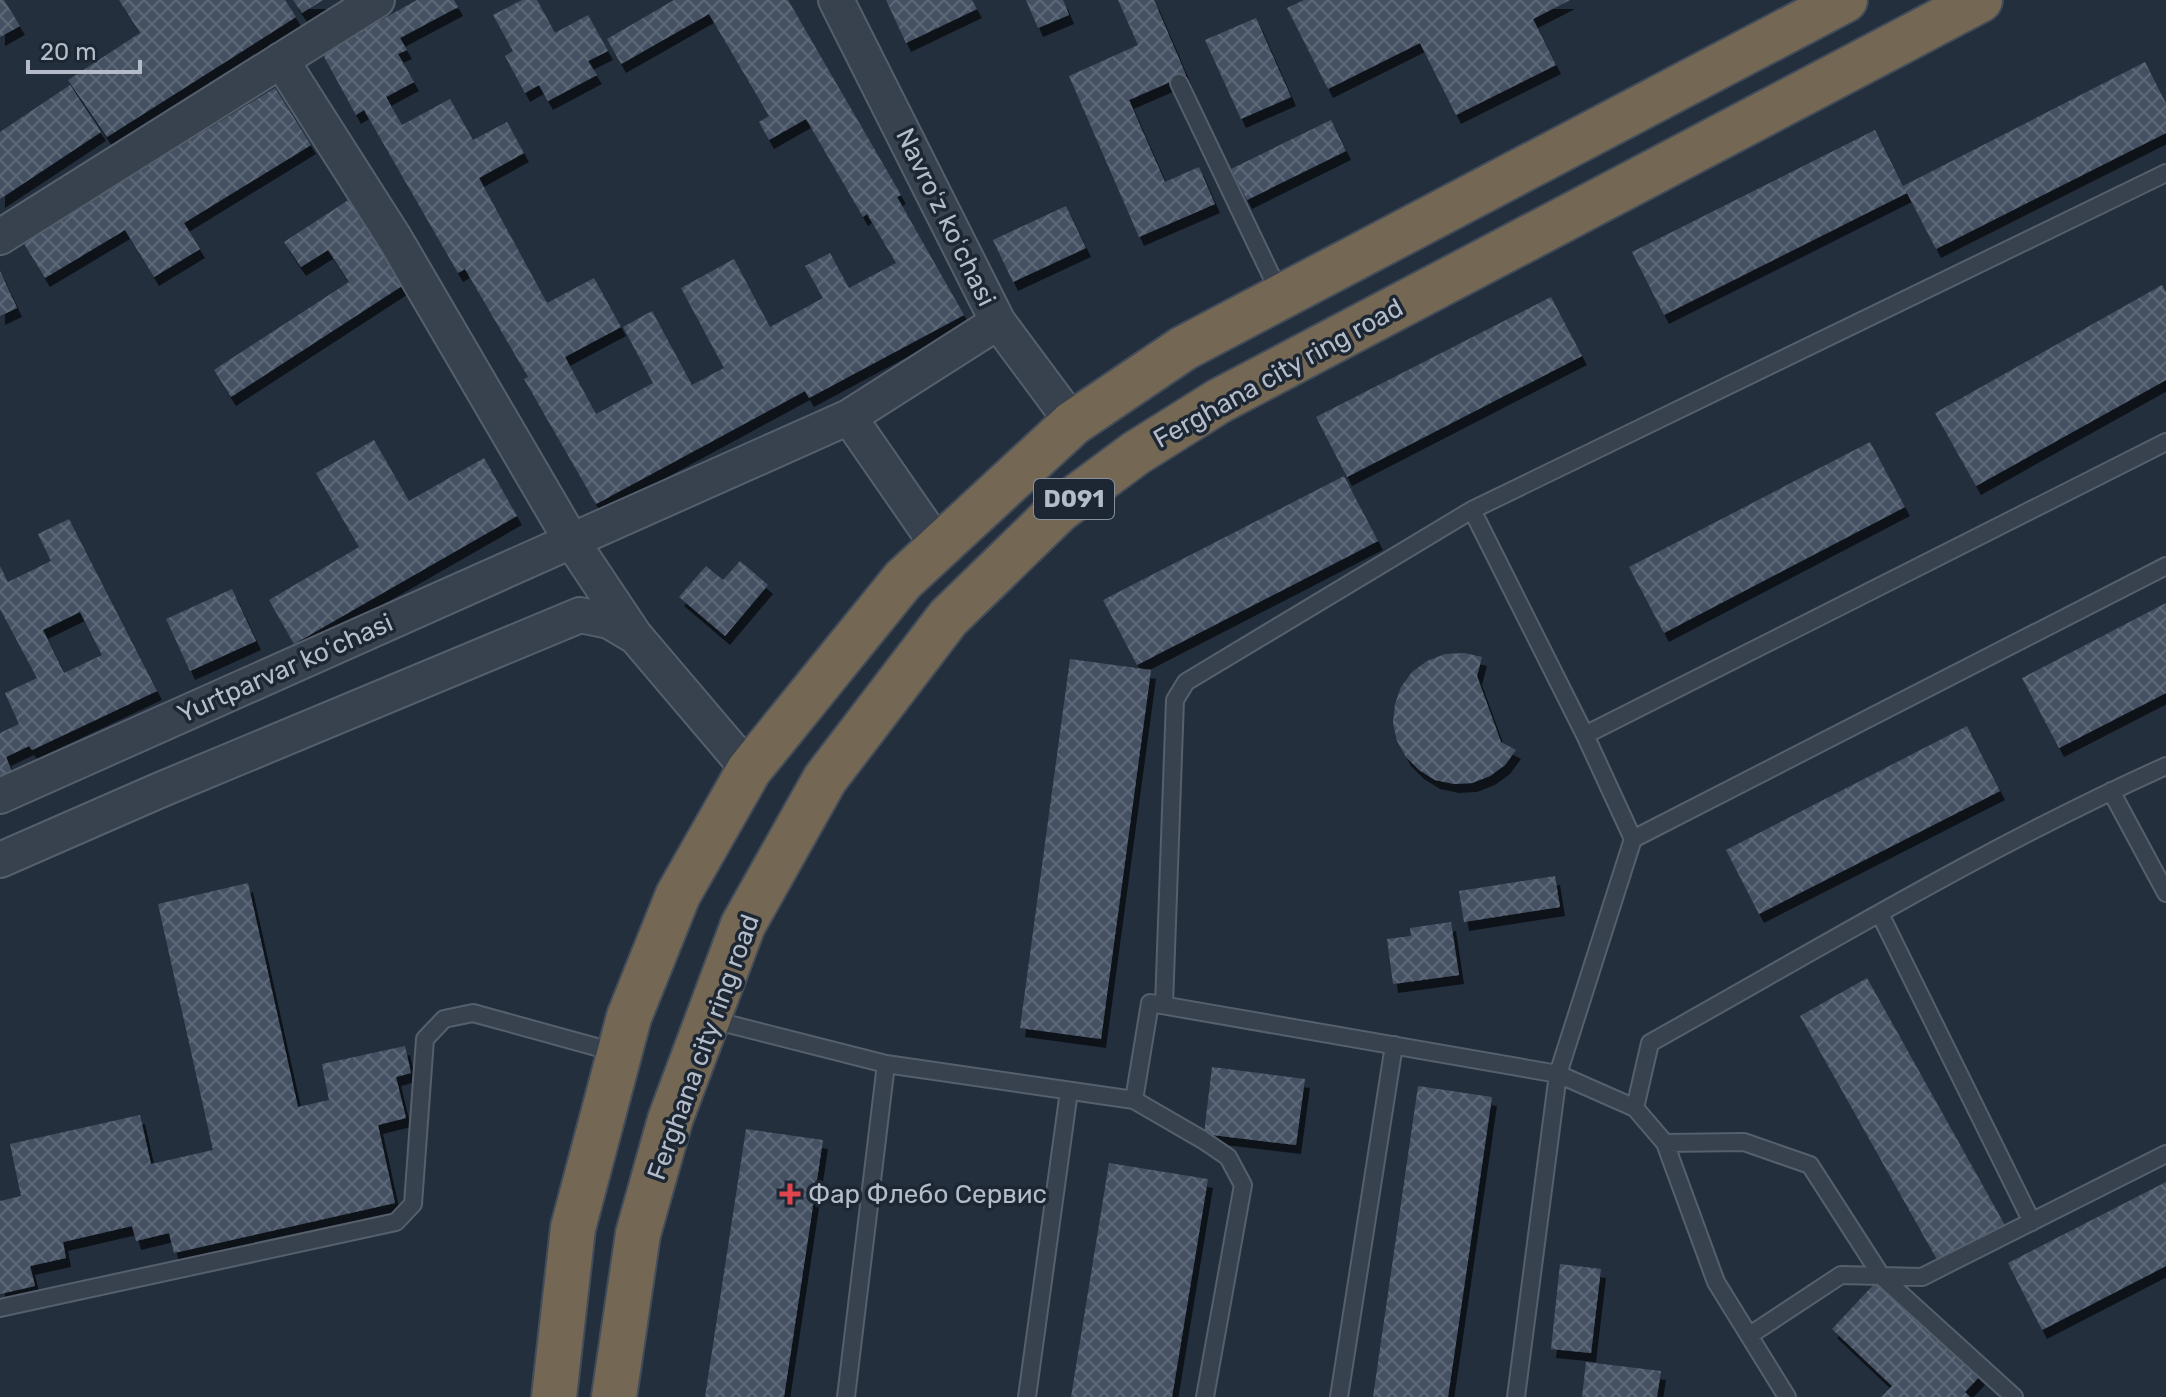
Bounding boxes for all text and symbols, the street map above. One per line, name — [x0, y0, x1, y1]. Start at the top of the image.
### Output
scale bar — [28, 24, 140, 74]
text: 20 m — [40, 38, 97, 66]
street label: Navroʻz koʻchasi — [889, 123, 1002, 311]
street label: Ferghana city ring road — [1148, 292, 1408, 455]
road number: D091 — [1034, 479, 1114, 519]
street label: Yurtparvar koʻchasi — [173, 607, 397, 730]
street label: Ferghana city ring road — [641, 910, 766, 1184]
place label: Фар Флебо Сервис — [808, 1179, 1047, 1210]
marker: Фар Флебо Сервис — [779, 1183, 801, 1205]

